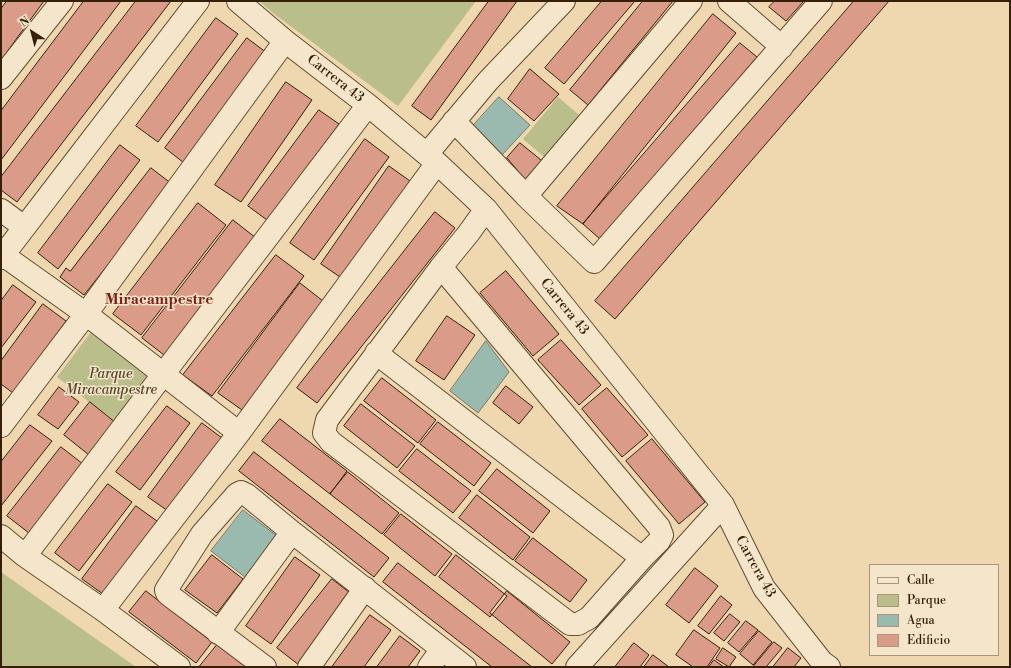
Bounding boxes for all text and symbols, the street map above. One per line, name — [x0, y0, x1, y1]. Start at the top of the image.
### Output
north arrow — [12, 12, 52, 52]
text: N — [17, 14, 33, 31]
street label: Carrera 43 — [303, 51, 367, 107]
street label: Carrera 43 — [536, 275, 592, 339]
district label: Miracampestre — [105, 291, 213, 309]
park label: Parque Miracampestre — [65, 367, 157, 400]
street label: Carrera 43 — [731, 533, 779, 601]
legend — [869, 564, 999, 656]
text: Calle — [907, 573, 934, 588]
text: Parque — [907, 593, 946, 608]
text: Agua — [907, 613, 935, 628]
text: Edificio — [907, 633, 950, 648]

